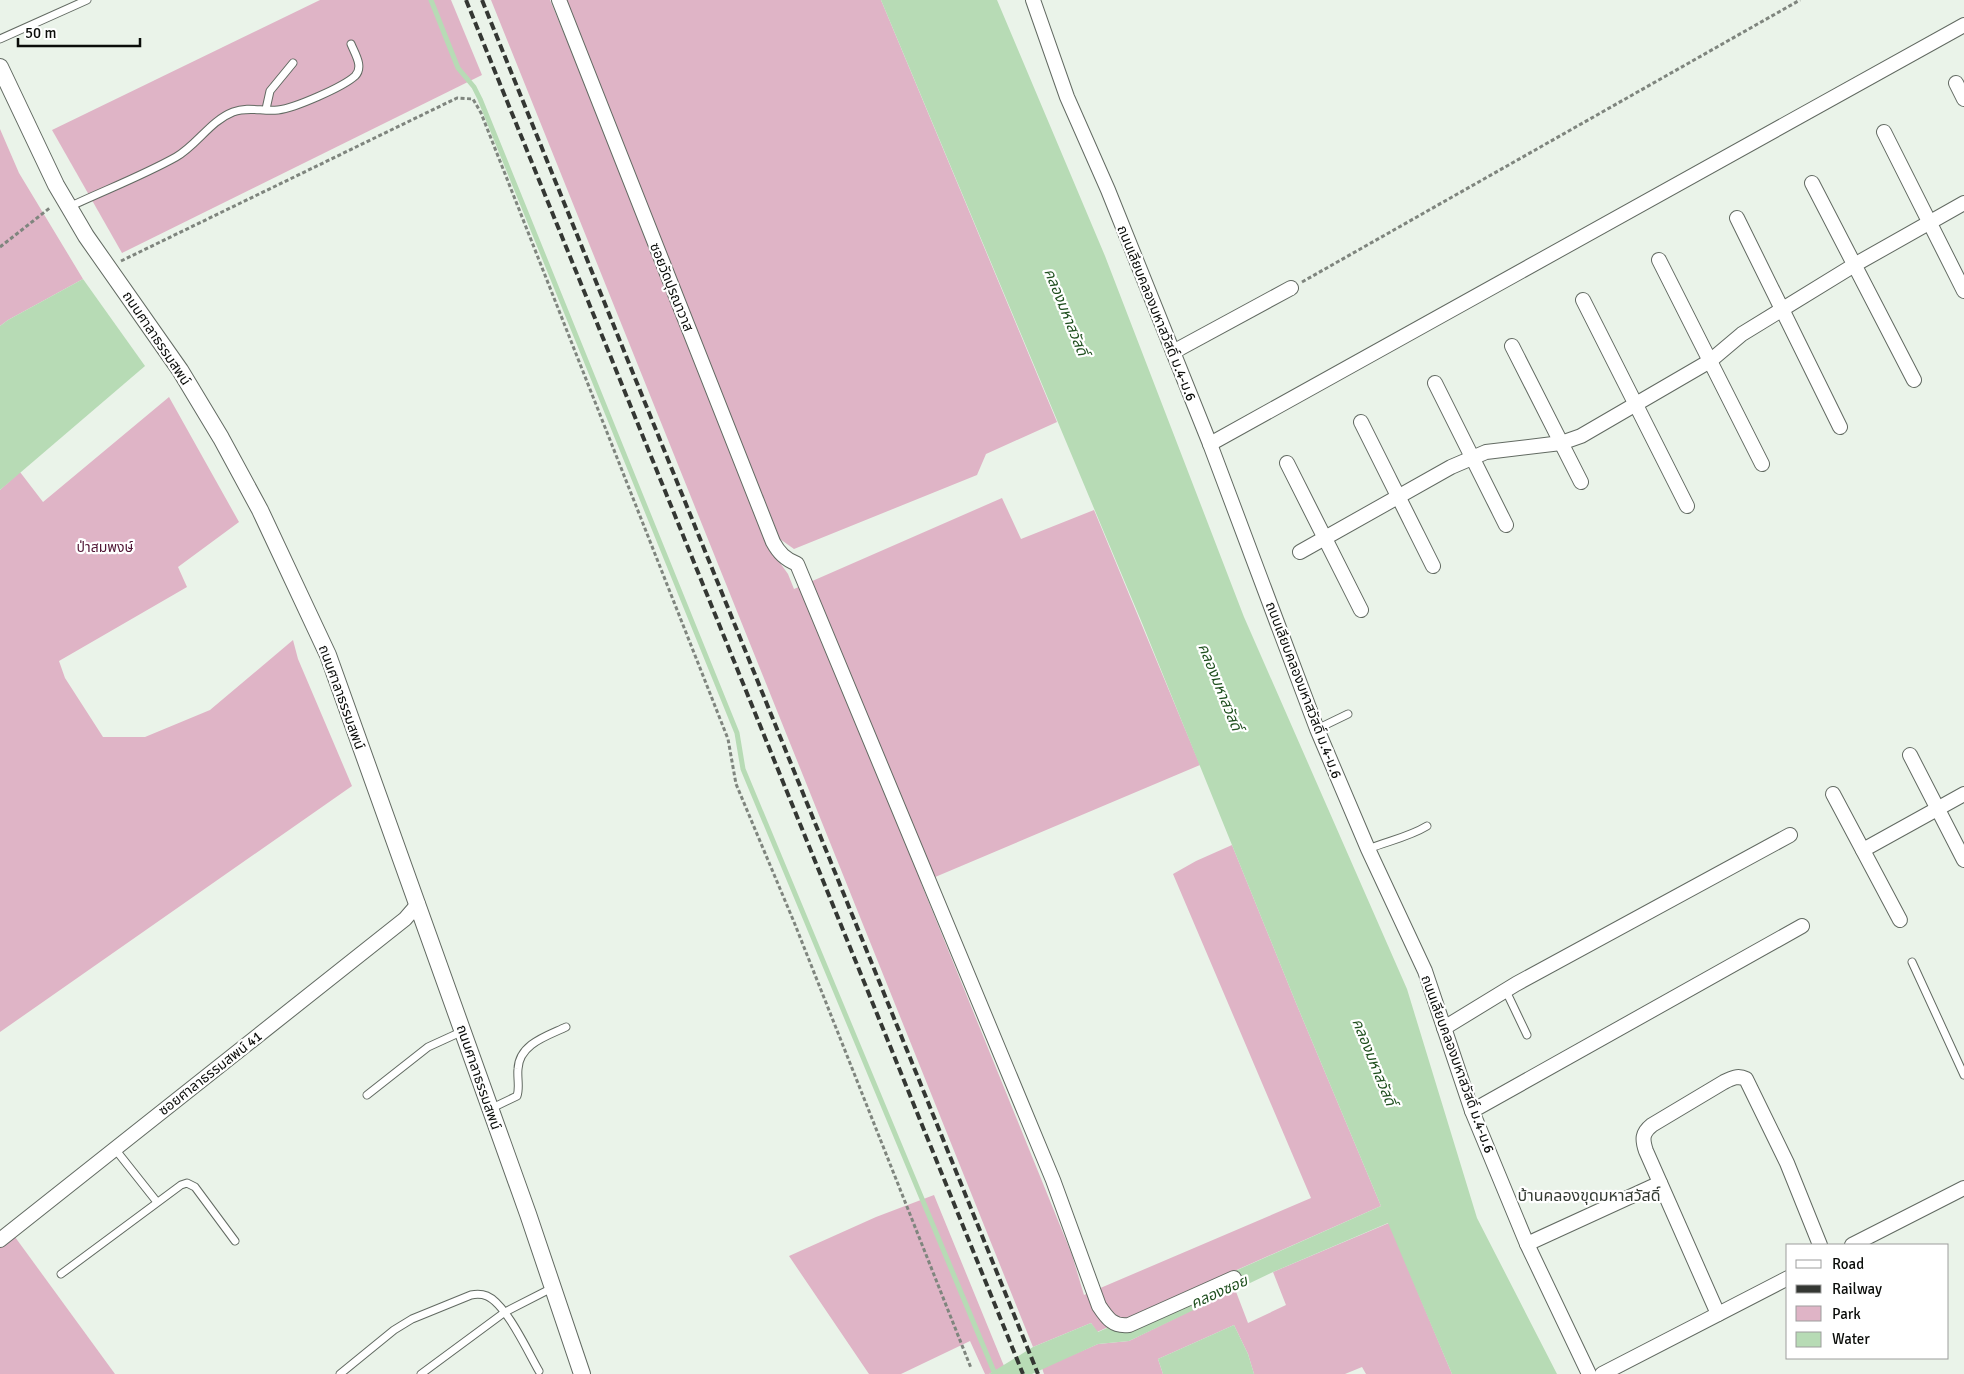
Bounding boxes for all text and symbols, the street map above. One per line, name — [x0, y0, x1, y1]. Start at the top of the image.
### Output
scale bar — [18, 15, 140, 47]
text: 50 m — [25, 24, 56, 42]
street label: ถนนเลียบคลองมหาสวัสดิ์ ม.4-ม.6 — [1113, 223, 1200, 404]
street label: ซอยวัดปุรณาวาส — [646, 240, 697, 334]
water label: คลองมหาสวัสดิ์ — [1040, 266, 1093, 362]
street label: ถนนศาลาธรรมสพน์ — [119, 288, 194, 389]
park label: ป่าสมพงษ์ — [77, 539, 134, 556]
street label: ถนนเลียบคลองมหาสวัสดิ์ ม.4-ม.6 — [1262, 599, 1345, 781]
water label: คลองมหาสวัสดิ์ — [1194, 641, 1247, 737]
street label: ถนนศาลาธรรมสพน์ — [315, 643, 368, 752]
street label: ถนนเลียบคลองมหาสวัสดิ์ ม.4-ม.6 — [1417, 973, 1498, 1155]
water label: คลองมหาสวัสดิ์ — [1348, 1016, 1401, 1112]
street label: ถนนศาลาธรรมสพน์ — [453, 1022, 504, 1132]
street label: ซอยศาลาธรรมสพน์ 41 — [155, 1028, 265, 1119]
district label: บ้านคลองขุดมหาสวัสดิ์ — [1517, 1186, 1661, 1206]
legend — [1786, 1244, 1949, 1359]
text: Road — [1832, 1255, 1864, 1273]
water label: คลองซอย — [1188, 1271, 1251, 1312]
text: Railway — [1832, 1280, 1882, 1298]
text: Park — [1832, 1305, 1861, 1323]
text: Water — [1832, 1330, 1870, 1348]

